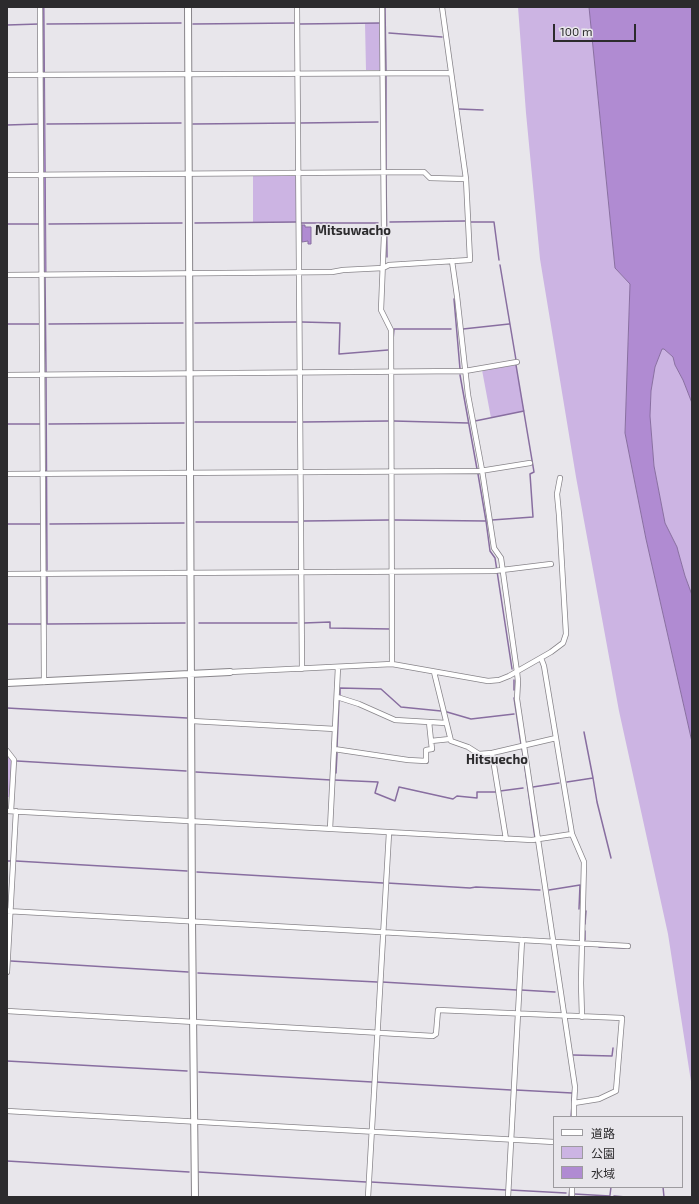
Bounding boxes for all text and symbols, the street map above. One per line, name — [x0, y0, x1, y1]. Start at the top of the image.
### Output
scale bar — [555, 16, 638, 42]
text: 100 m — [560, 24, 592, 38]
district label: Mitsuwacho — [315, 223, 391, 239]
district label: Hitsuecho — [466, 752, 528, 768]
legend — [553, 1116, 683, 1188]
text: 道路 — [591, 1126, 615, 1140]
text: 公園 — [591, 1146, 615, 1160]
text: 水域 — [591, 1166, 615, 1180]

